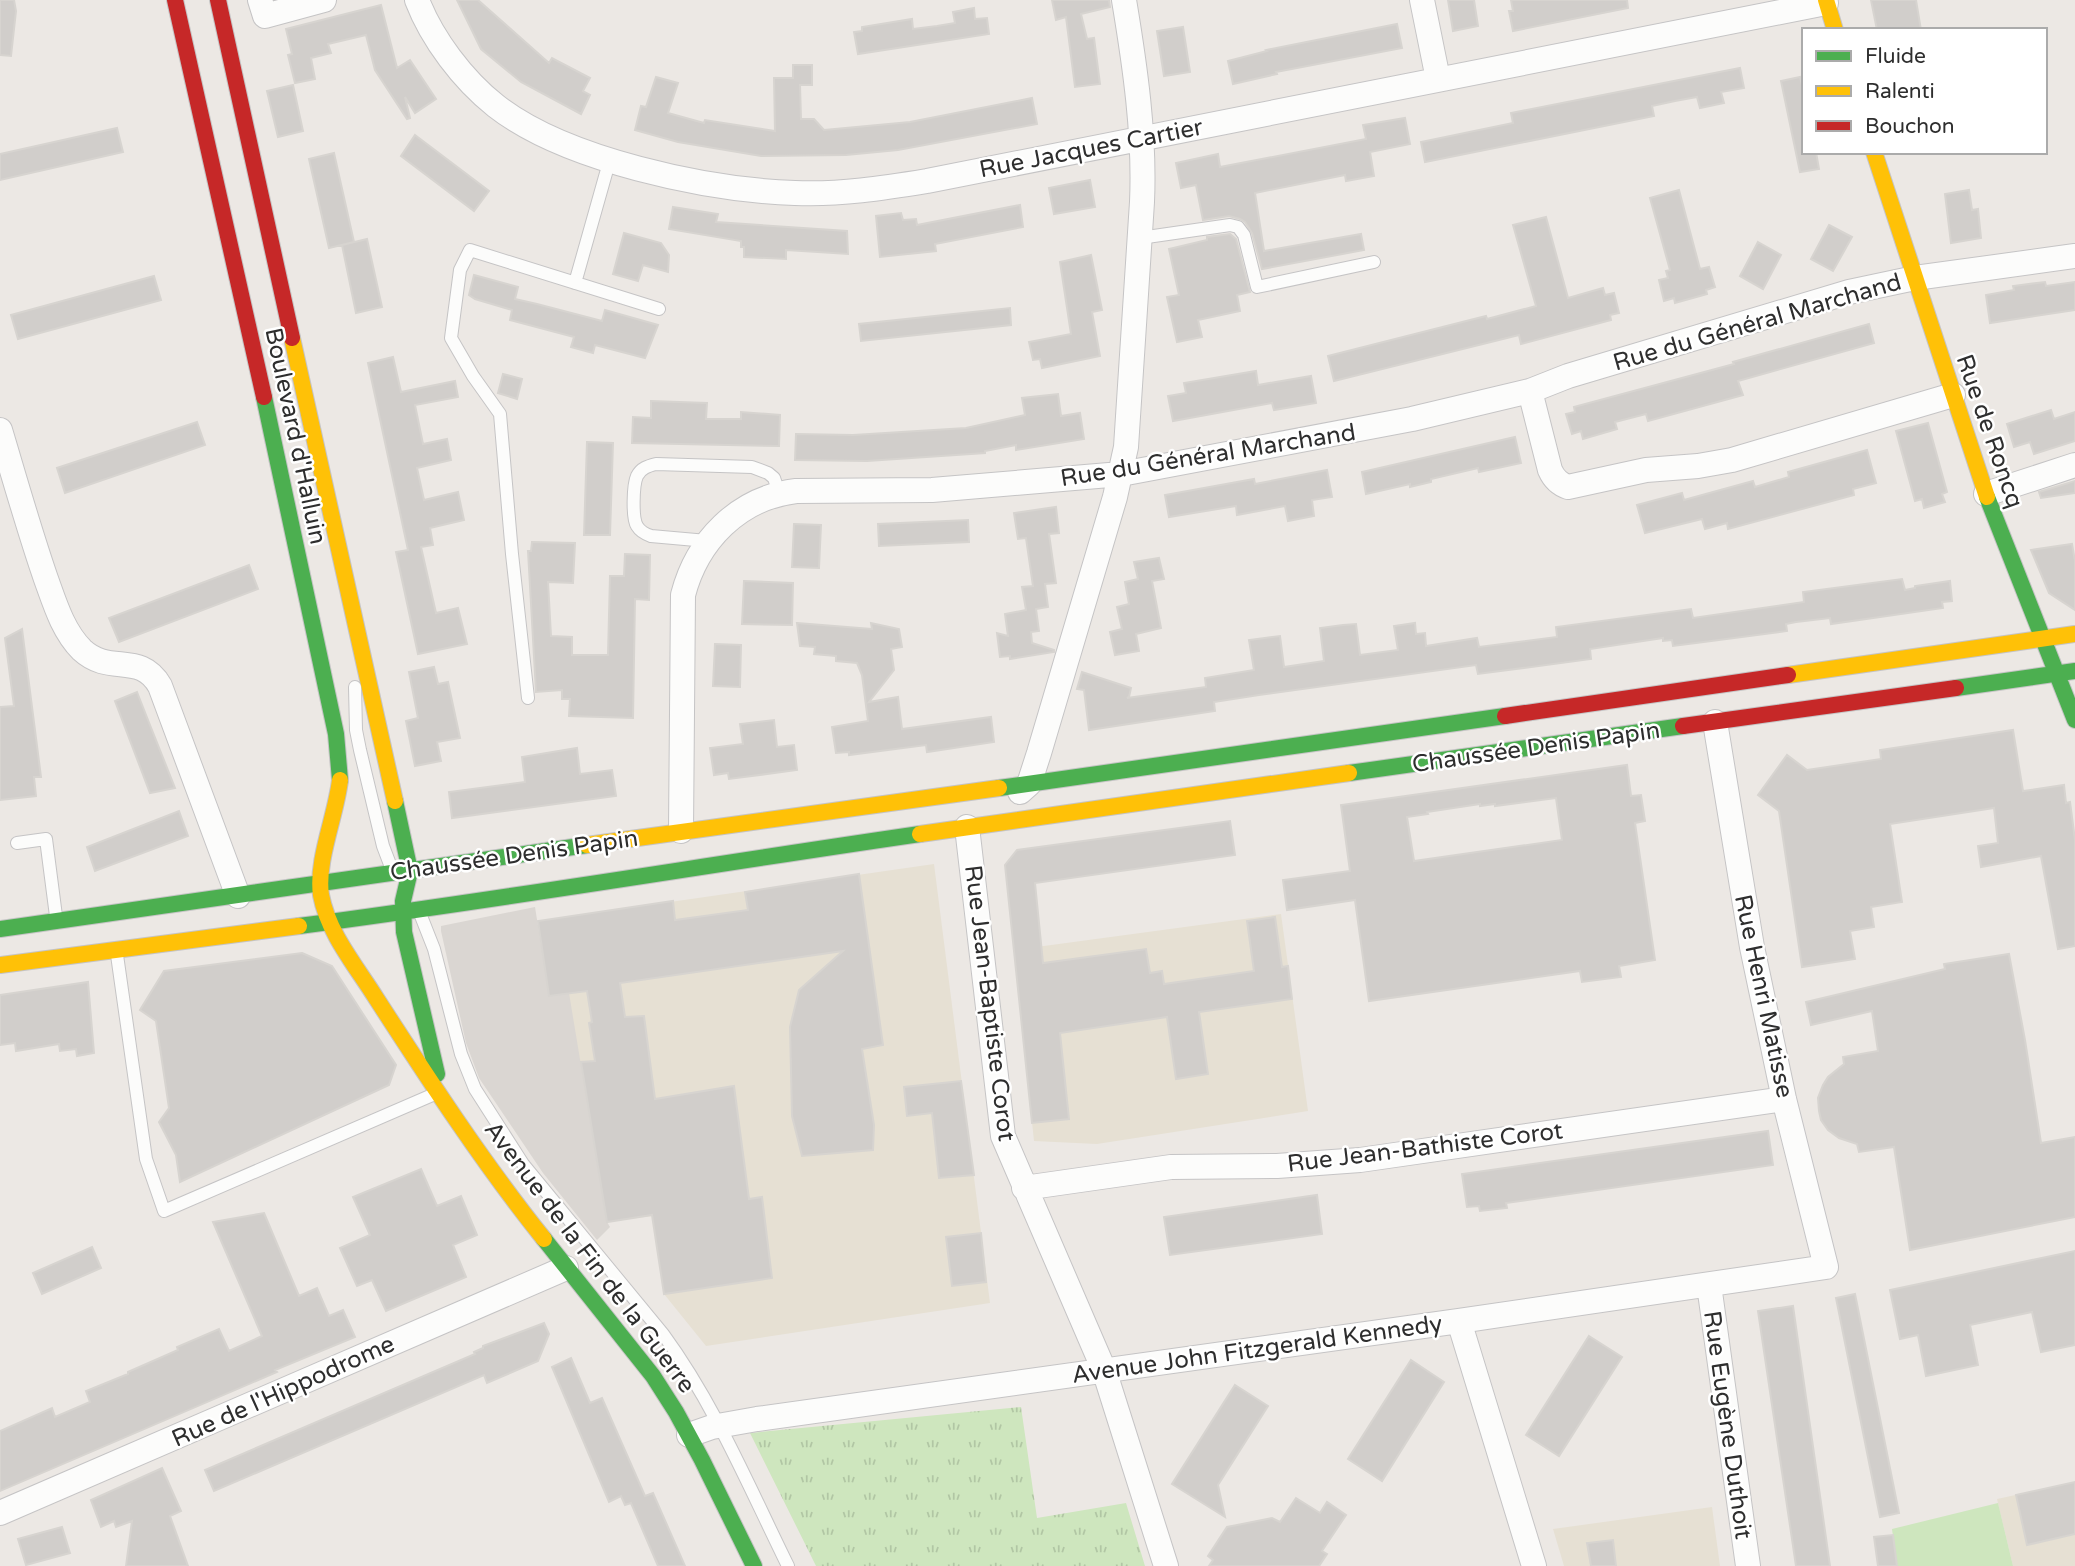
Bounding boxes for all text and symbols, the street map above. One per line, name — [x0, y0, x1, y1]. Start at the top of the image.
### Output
legend — [1802, 28, 2047, 154]
text: Fluide — [1865, 44, 1926, 69]
text: Ralenti — [1865, 79, 1935, 104]
street label: Rue Jacques Cartier — [977, 112, 1206, 184]
text: Bouchon — [1865, 114, 1955, 139]
street label: Rue du Général Marchand — [1610, 267, 1905, 378]
street label: Boulevard d'Halluin — [258, 325, 333, 547]
street label: Rue de Roncq — [1950, 350, 2029, 512]
street label: Rue du Général Marchand — [1058, 418, 1358, 493]
street label: Chaussée Denis Papin — [1410, 716, 1662, 779]
street label: Chaussée Denis Papin — [388, 824, 640, 887]
street label: Rue Jean-Baptiste Corot — [958, 863, 1021, 1143]
street label: Rue Henri Matisse — [1728, 892, 1799, 1100]
street label: Avenue de la Fin de la Guerre — [478, 1116, 701, 1399]
street label: Rue Jean-Bathiste Corot — [1286, 1116, 1565, 1179]
street label: Avenue John Fitzgerald Kennedy — [1070, 1309, 1444, 1390]
street label: Rue Eugène Duthoit — [1697, 1309, 1758, 1541]
street label: Rue de l'Hippodrome — [167, 1329, 399, 1454]

